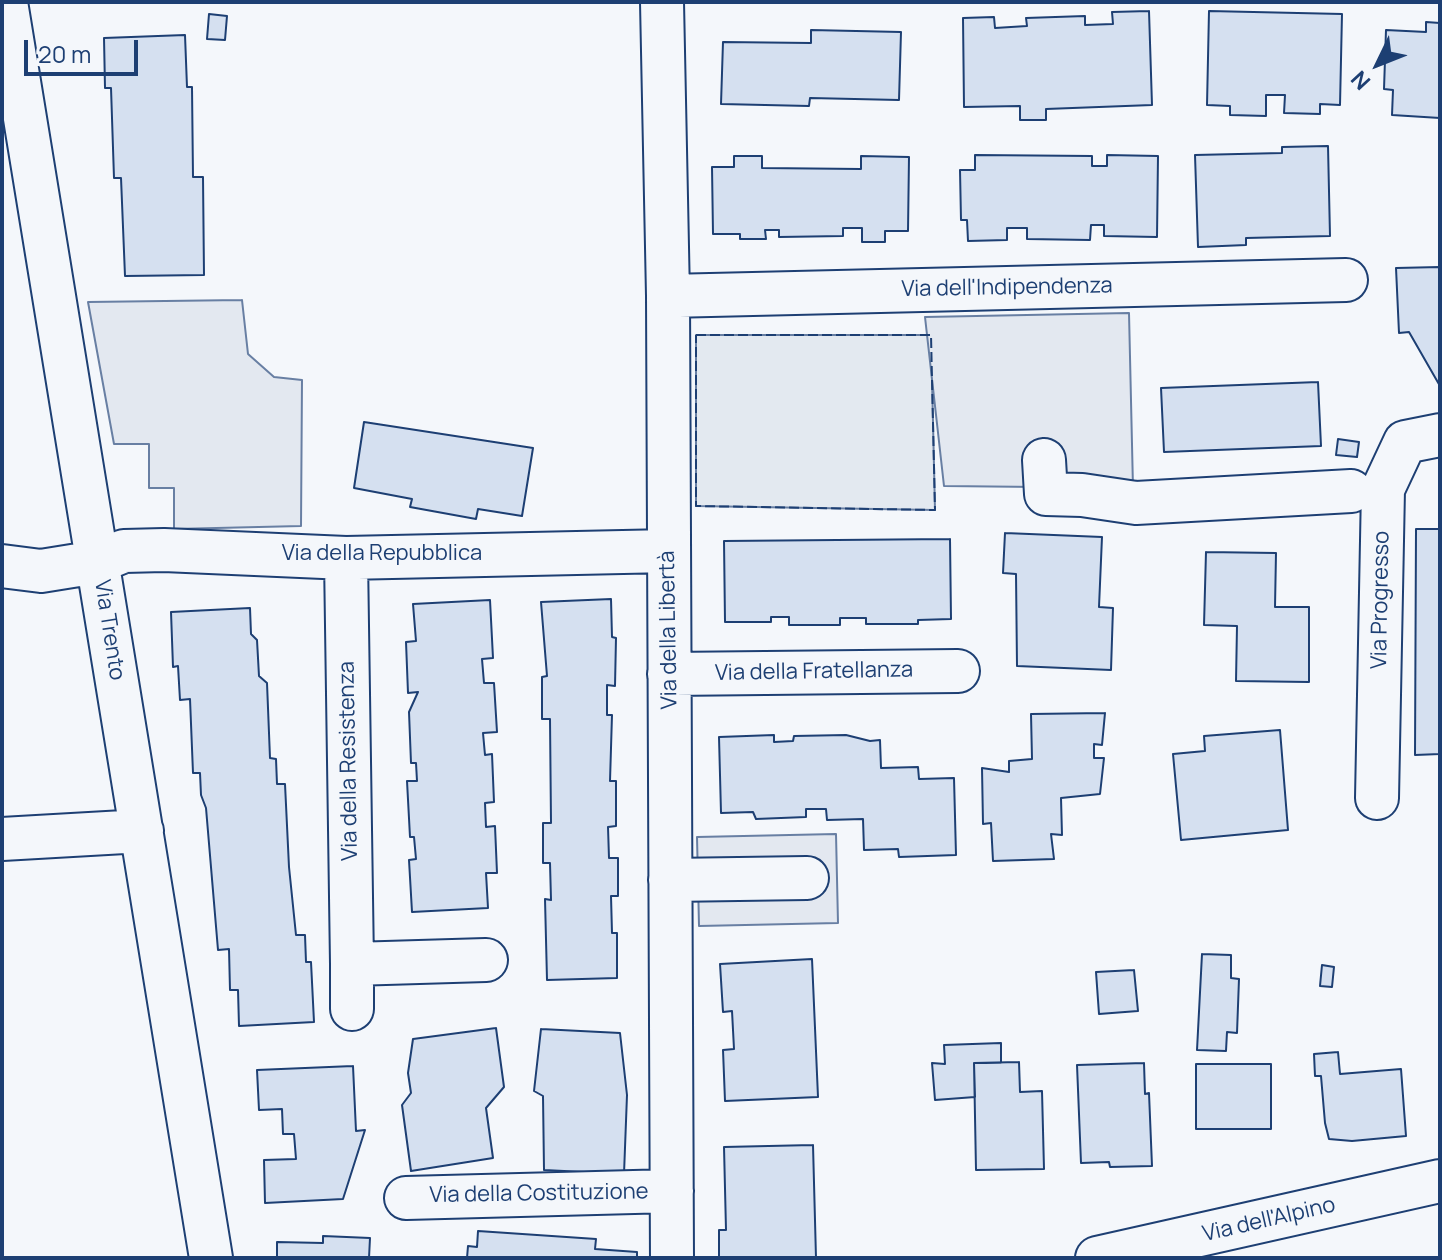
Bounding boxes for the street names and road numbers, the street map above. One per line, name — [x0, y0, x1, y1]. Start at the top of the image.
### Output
street label: Via dell'Indipendenza — [901, 273, 1113, 303]
street label: Via Progresso — [1367, 531, 1395, 669]
street label: Via della Repubblica — [282, 541, 482, 567]
street label: Via della Libertà — [654, 550, 684, 710]
street label: Via Trento — [88, 578, 130, 682]
street label: Via della Fratellanza — [715, 657, 913, 687]
street label: Via della Resistenza — [334, 661, 364, 861]
street label: Via della Costituzione — [429, 1179, 649, 1209]
street label: Via dell'Alpino — [1200, 1192, 1338, 1248]

